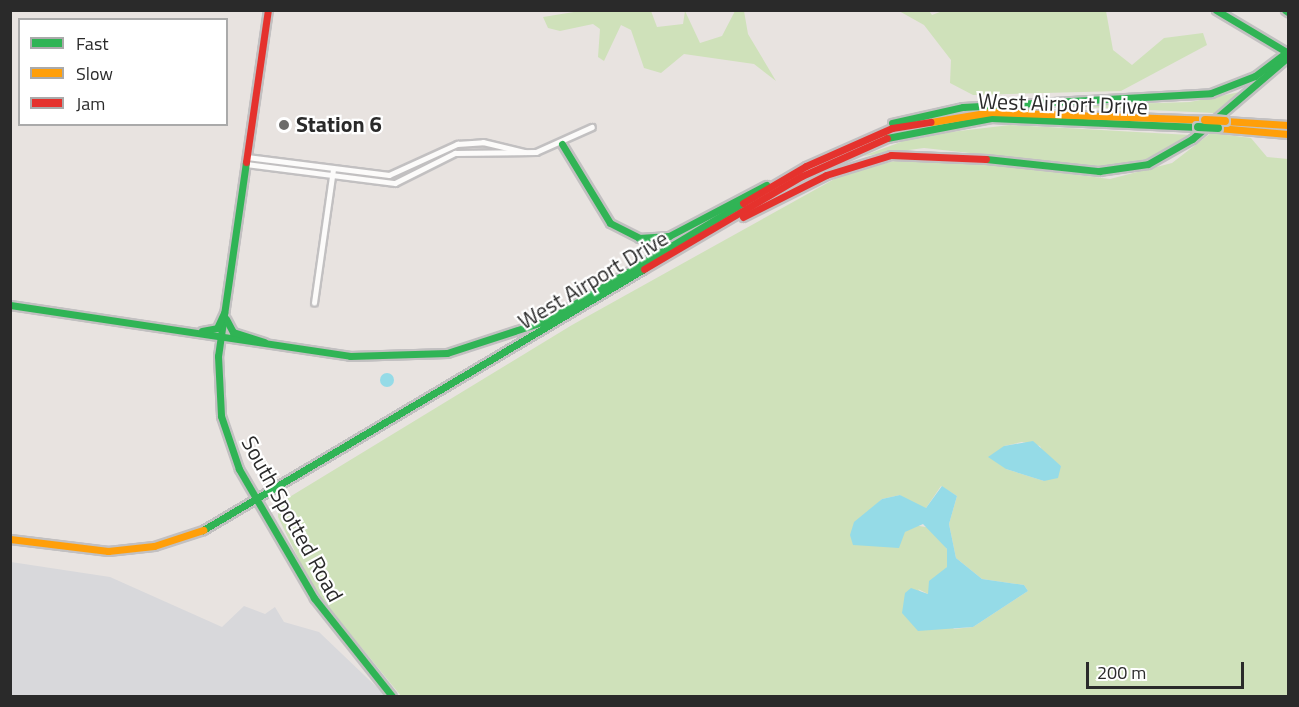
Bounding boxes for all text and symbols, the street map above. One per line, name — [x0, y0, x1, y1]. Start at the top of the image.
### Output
legend — [18, 18, 228, 126]
text: Fast — [76, 30, 109, 57]
text: Slow — [76, 60, 113, 87]
street label: West Airport Drive — [978, 88, 1148, 120]
text: Jam — [76, 90, 105, 117]
place label: Station 6 — [296, 112, 382, 138]
marker: Station 6 — [277, 118, 291, 132]
street label: West Airport Drive — [513, 225, 673, 335]
street label: South Spotted Road — [236, 432, 348, 606]
scale bar — [1089, 650, 1246, 688]
text: 200 m — [1097, 659, 1146, 686]

